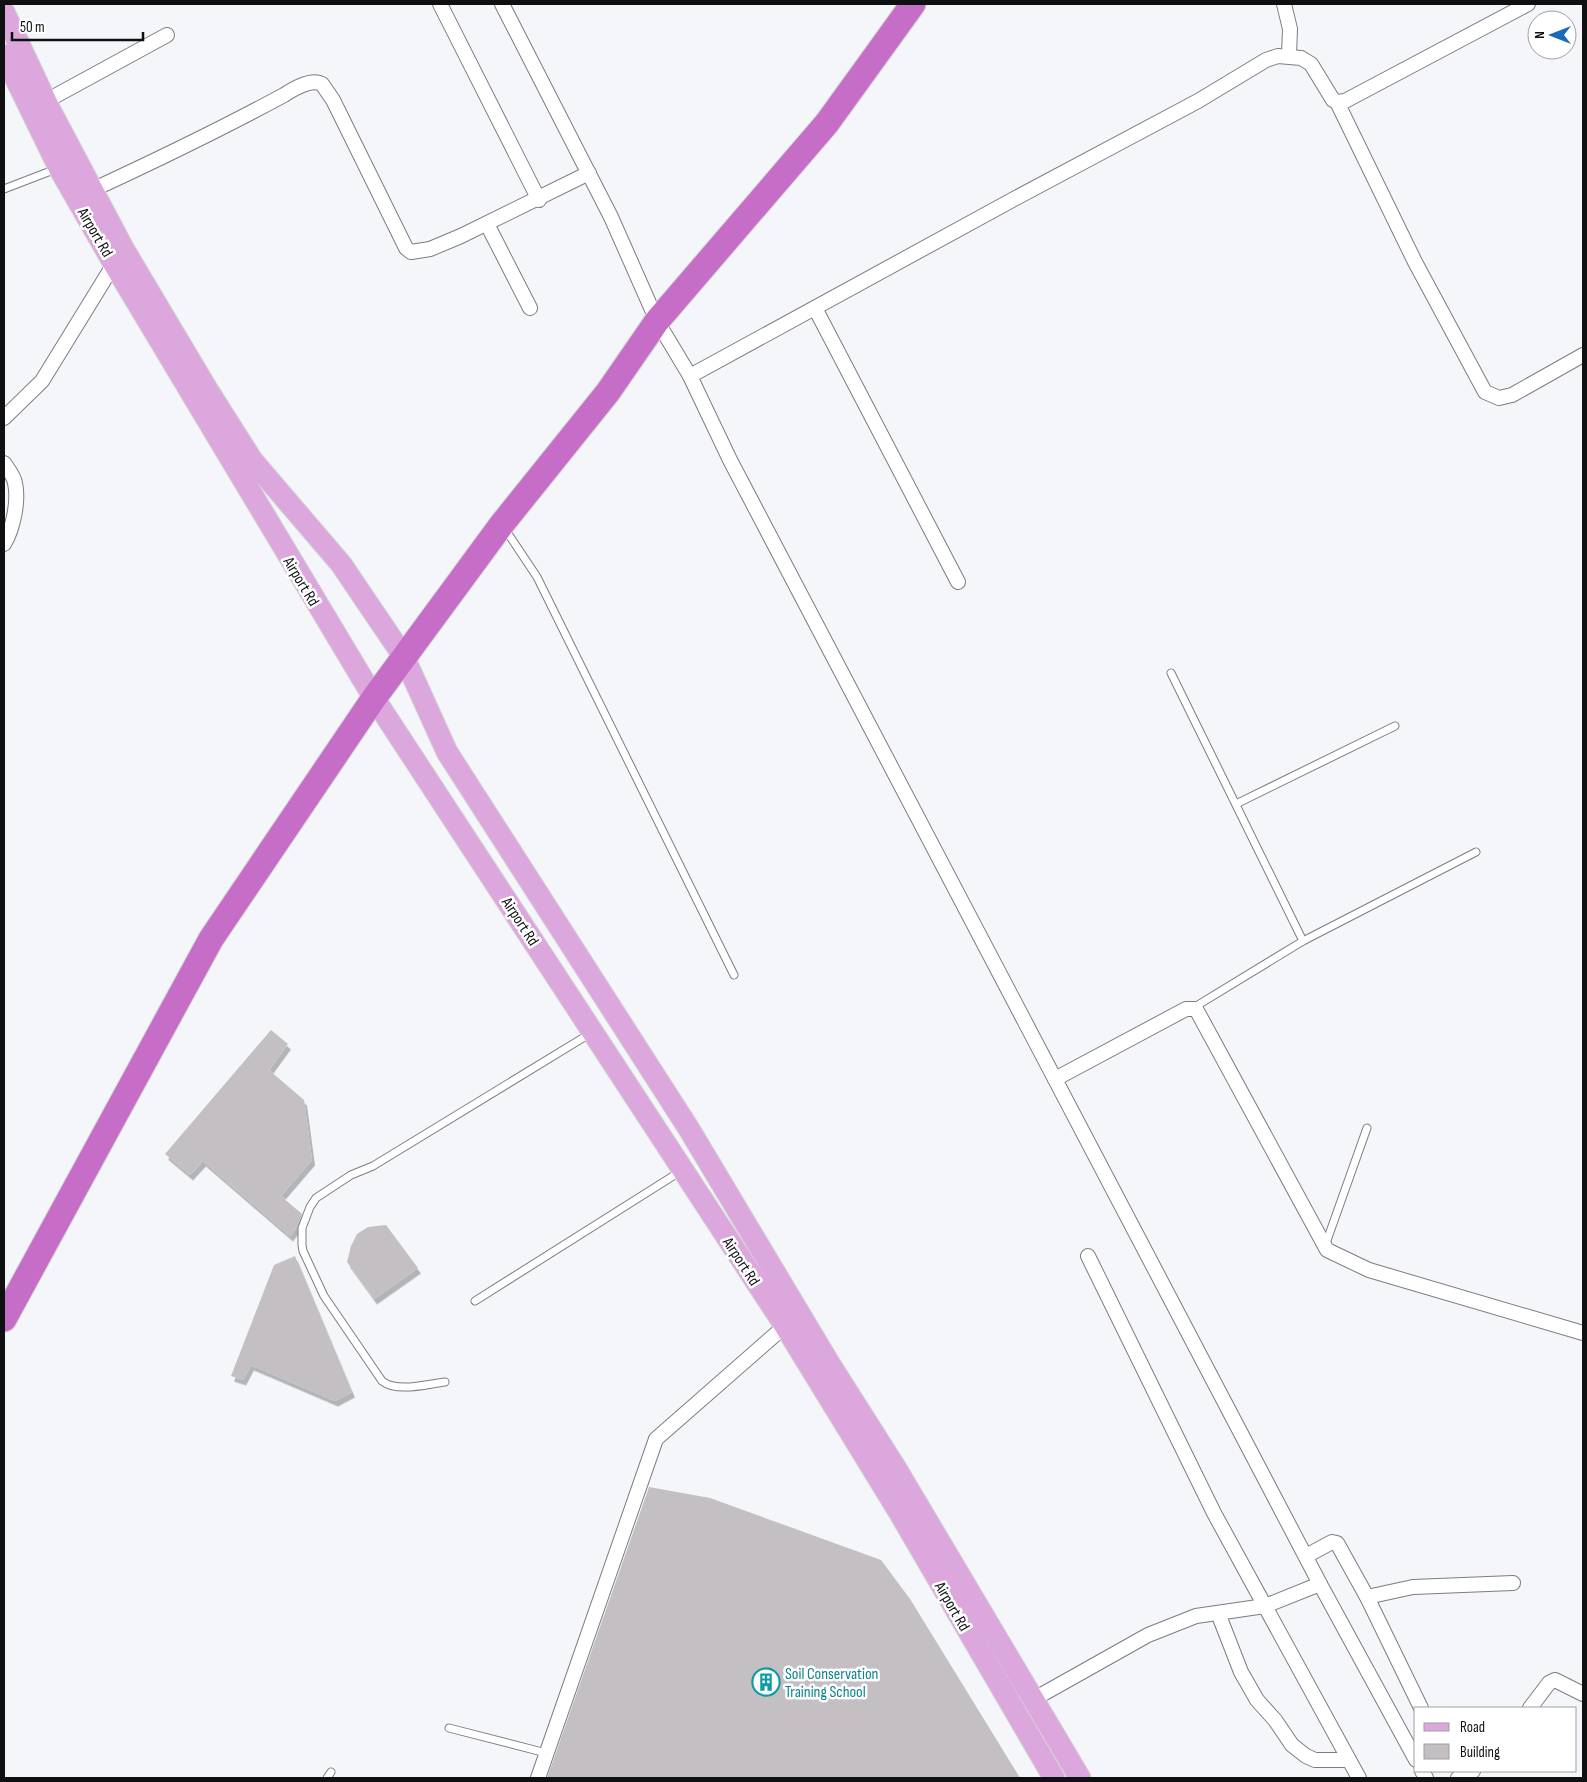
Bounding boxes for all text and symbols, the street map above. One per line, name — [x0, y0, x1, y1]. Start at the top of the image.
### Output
scale bar — [12, 10, 144, 42]
north arrow — [1527, 10, 1577, 60]
text: 50 m — [20, 18, 45, 37]
text: N — [1531, 31, 1548, 39]
street label: Airport Rd — [73, 204, 116, 261]
street label: Airport Rd — [278, 553, 323, 610]
street label: Airport Rd — [497, 893, 542, 950]
street label: Airport Rd — [718, 1233, 763, 1290]
street label: Airport Rd — [930, 1578, 973, 1635]
place label: Soil Conservation Training School — [785, 1665, 878, 1702]
building icon: Soil Conservation Training School — [751, 1667, 781, 1697]
legend — [1414, 1707, 1577, 1772]
text: Road — [1460, 1718, 1485, 1737]
text: Building — [1460, 1743, 1500, 1762]

